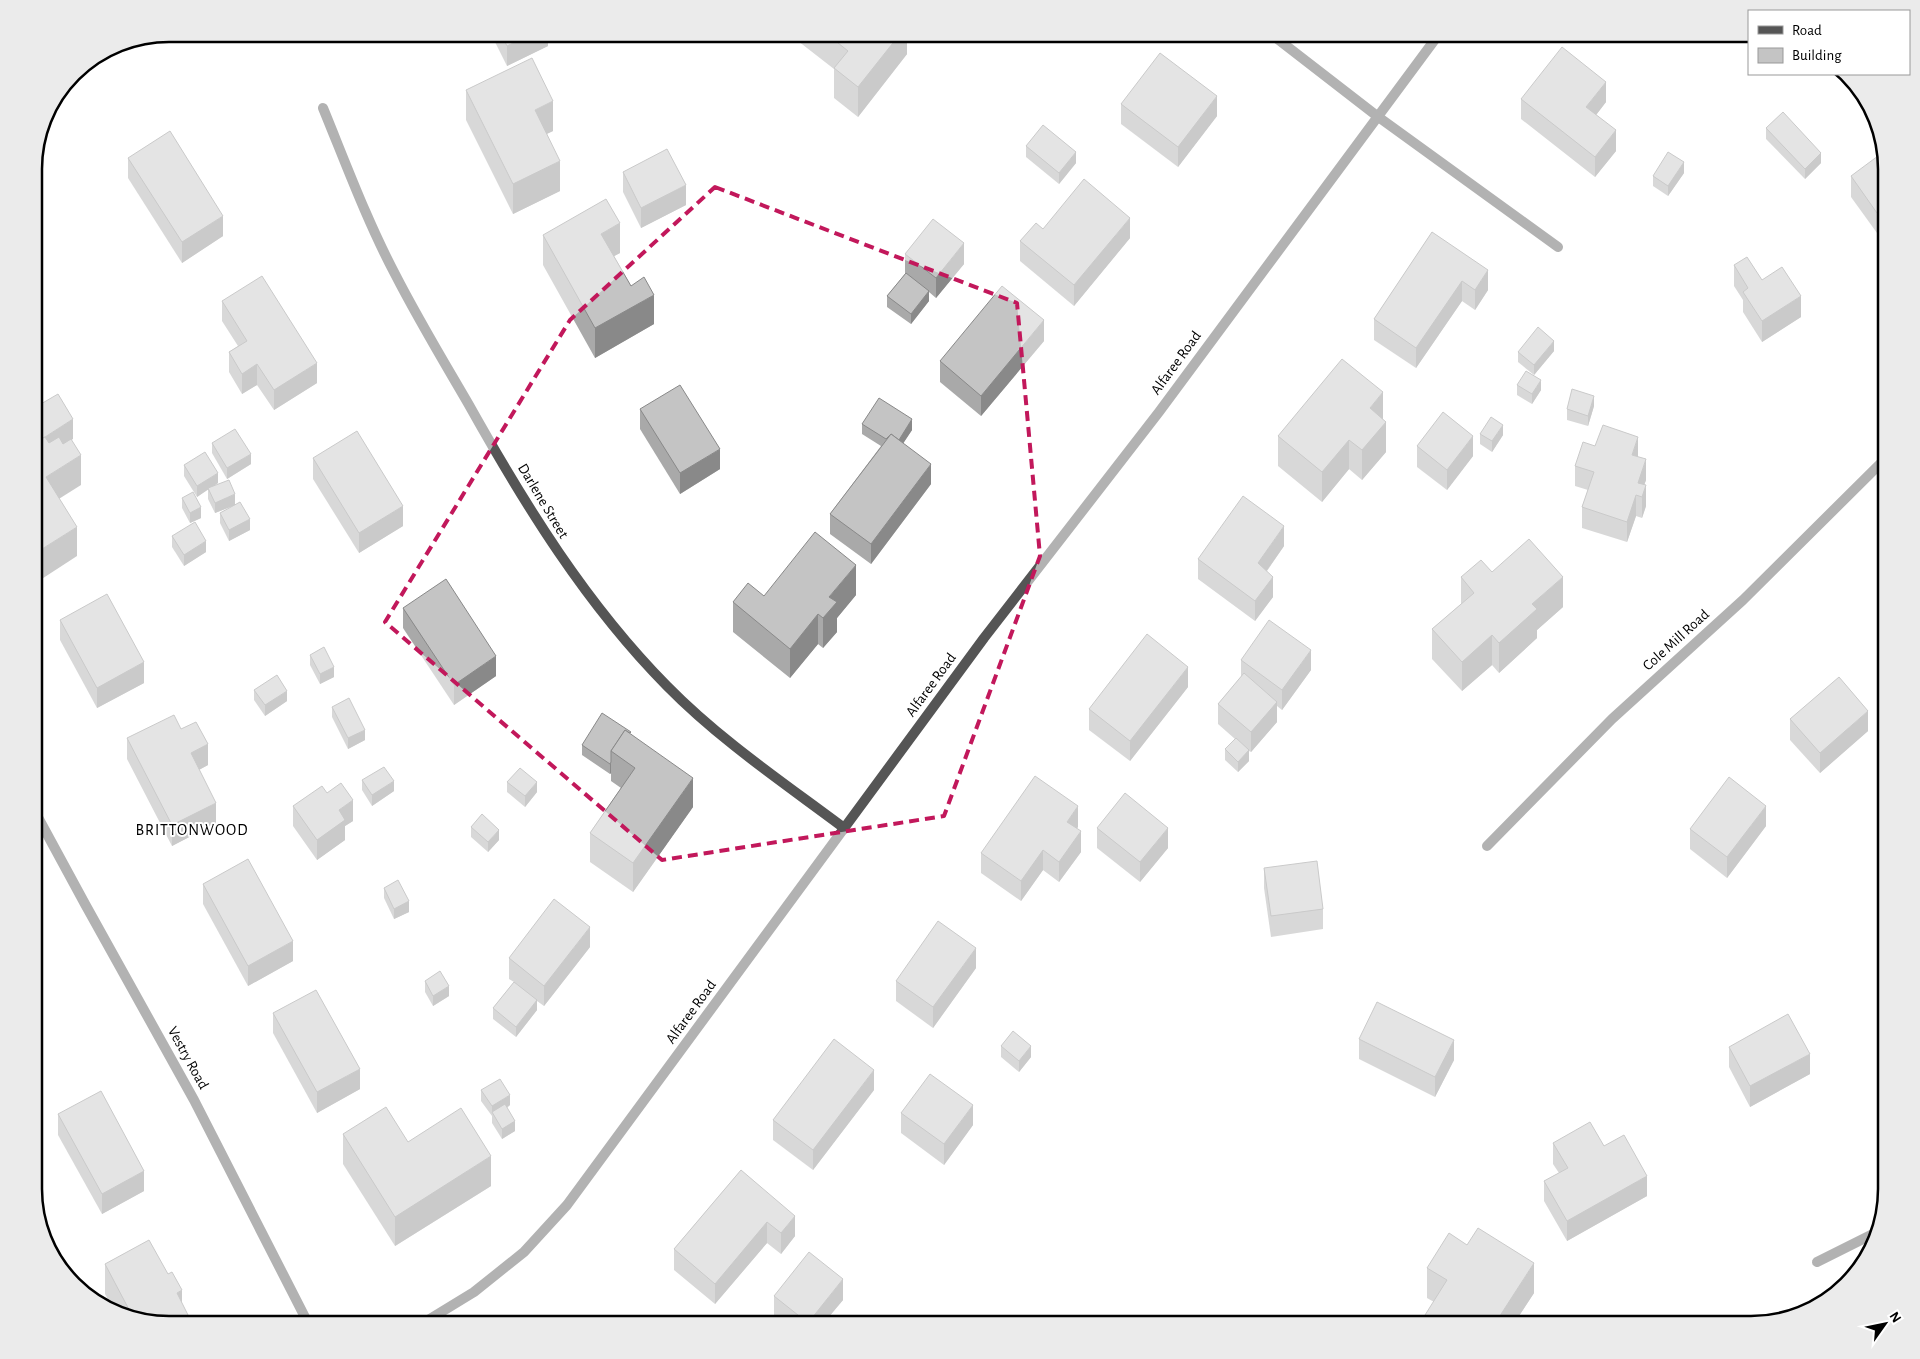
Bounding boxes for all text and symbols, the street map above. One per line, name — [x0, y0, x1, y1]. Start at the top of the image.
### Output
legend — [1748, 10, 1910, 75]
text: Road — [1792, 23, 1822, 38]
text: Building — [1792, 48, 1842, 63]
street label: Alfaree Road — [1148, 328, 1204, 398]
street label: Darlene Street — [515, 461, 571, 541]
street label: Cole Mill Road — [1640, 606, 1712, 673]
street label: Alfaree Road — [903, 650, 959, 720]
district label: BRITTONWOOD — [135, 822, 249, 838]
street label: Alfaree Road — [663, 977, 719, 1047]
street label: Vestry Road — [165, 1024, 211, 1092]
north arrow — [1860, 1299, 1910, 1349]
text: N — [1887, 1310, 1904, 1325]

